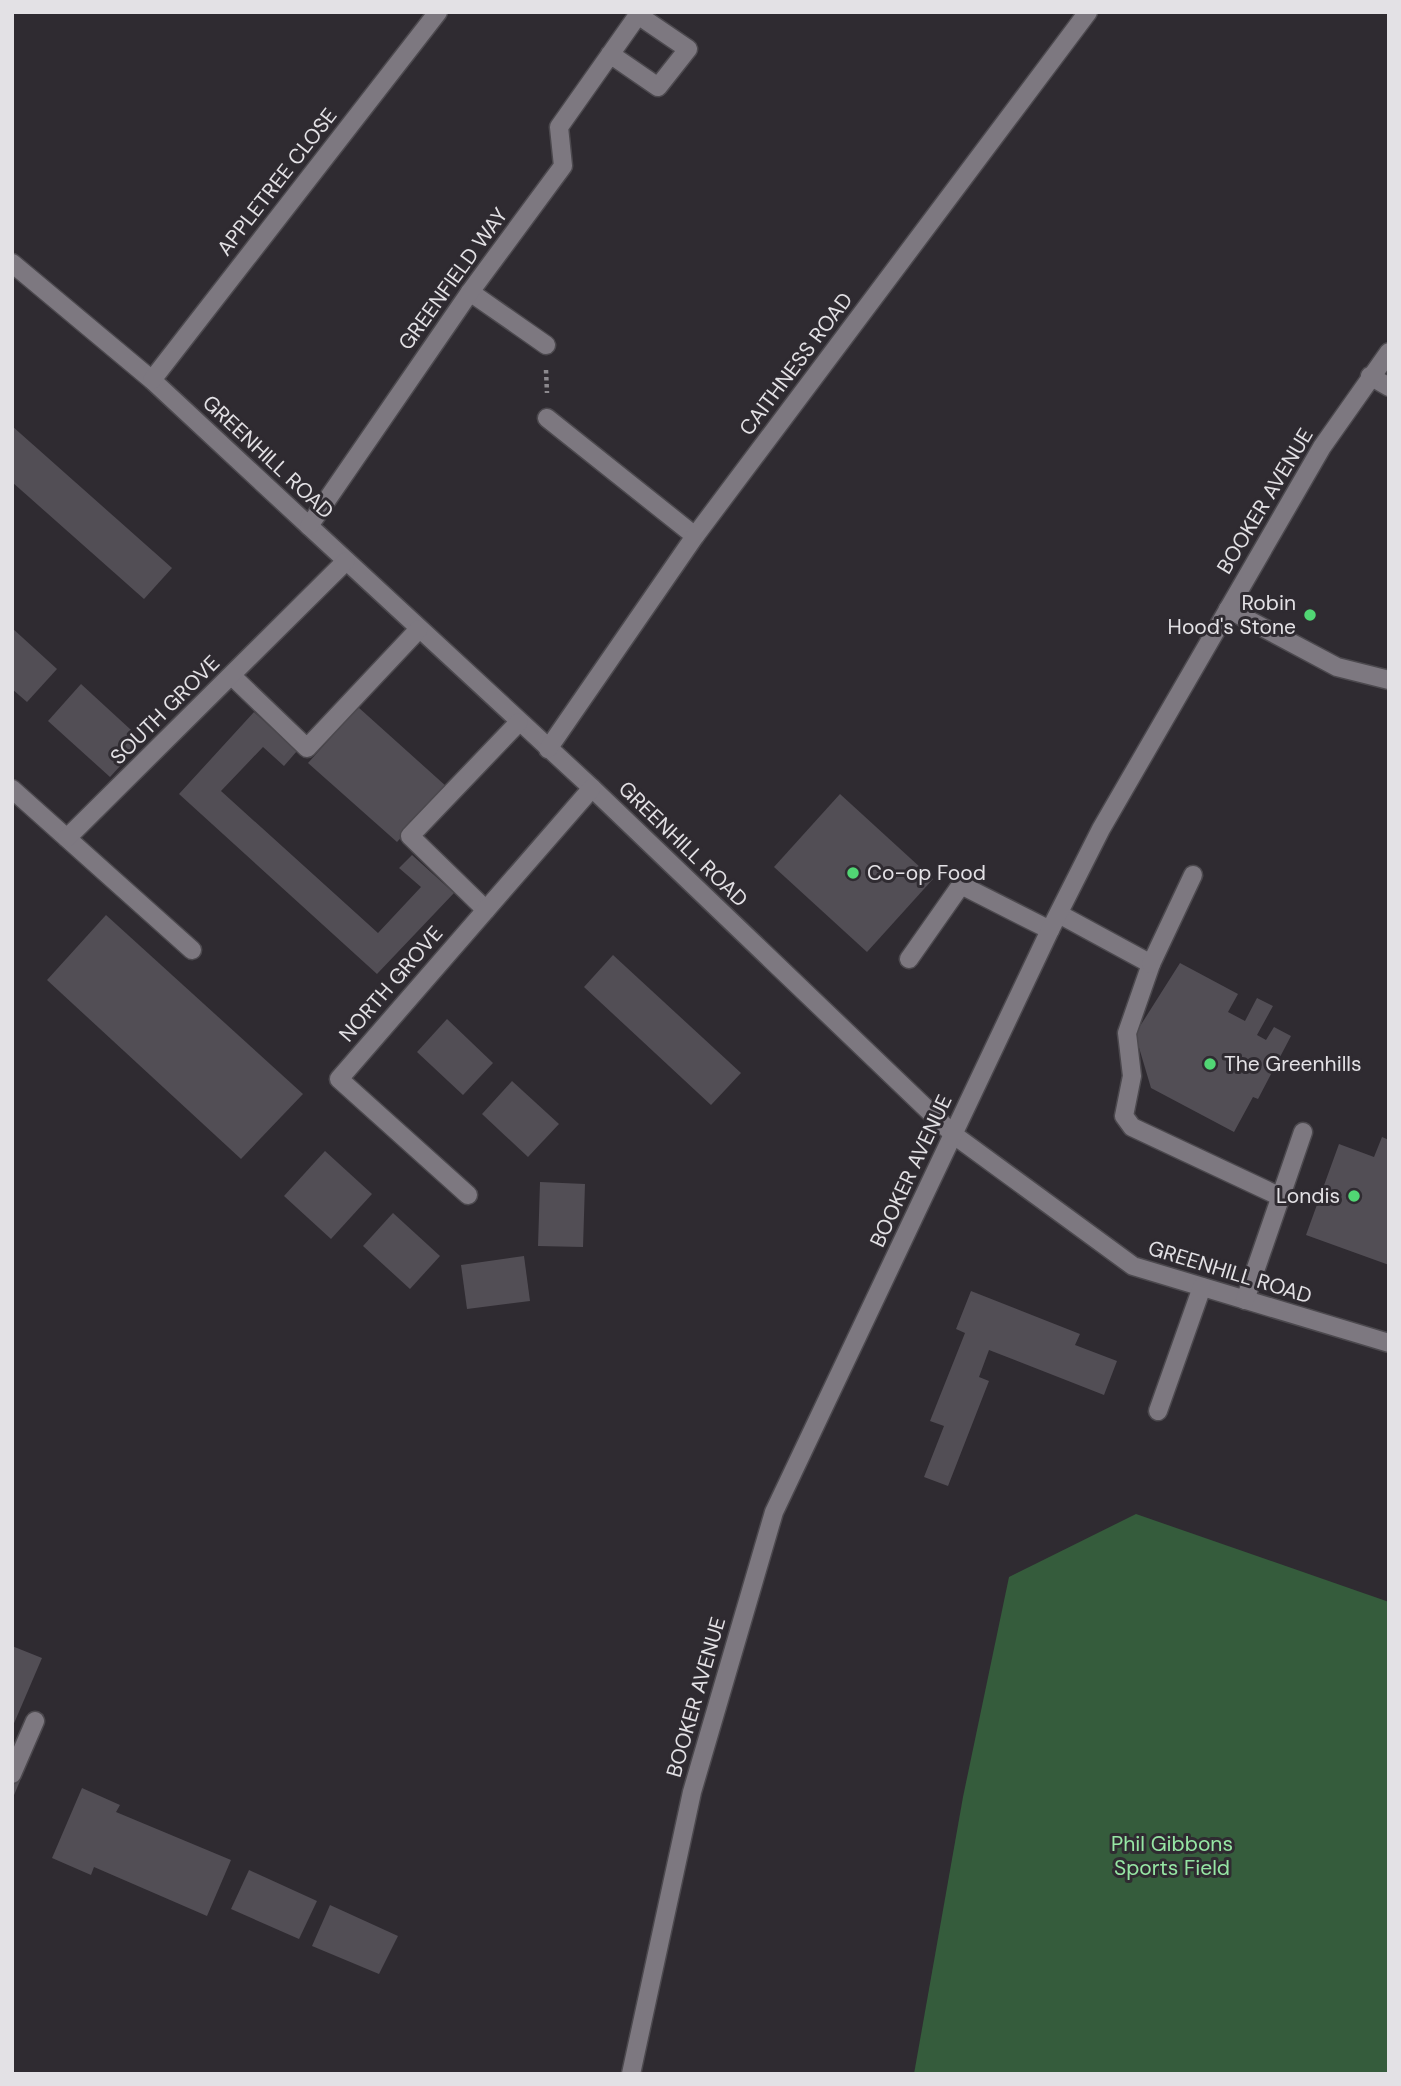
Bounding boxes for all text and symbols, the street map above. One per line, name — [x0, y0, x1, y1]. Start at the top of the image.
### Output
street label: APPLETREE CLOSE — [211, 103, 343, 261]
street label: GREENFIELD WAY — [392, 202, 514, 356]
street label: CAITHNESS ROAD — [733, 287, 859, 441]
street label: GREENHILL ROAD — [196, 389, 340, 525]
street label: BOOKER AVENUE — [1210, 423, 1320, 579]
place label: Robin Hood's Stone — [1168, 589, 1296, 641]
marker: Robin Hood's Stone — [1302, 607, 1318, 623]
street label: SOUTH GROVE — [104, 649, 226, 771]
street label: GREENHILL ROAD — [612, 775, 754, 913]
place label: Co-op Food — [867, 859, 986, 887]
marker: Co-op Food — [845, 865, 861, 881]
street label: NORTH GROVE — [333, 920, 449, 1048]
place label: The Greenhills — [1224, 1050, 1362, 1078]
marker: The Greenhills — [1202, 1056, 1218, 1072]
street label: BOOKER AVENUE — [863, 1090, 959, 1252]
place label: Londis — [1276, 1182, 1340, 1210]
marker: Londis — [1346, 1188, 1362, 1204]
street label: GREENHILL ROAD — [1145, 1234, 1315, 1310]
street label: BOOKER AVENUE — [660, 1614, 732, 1780]
park label: Phil Gibbons Sports Field — [1111, 1830, 1233, 1882]

